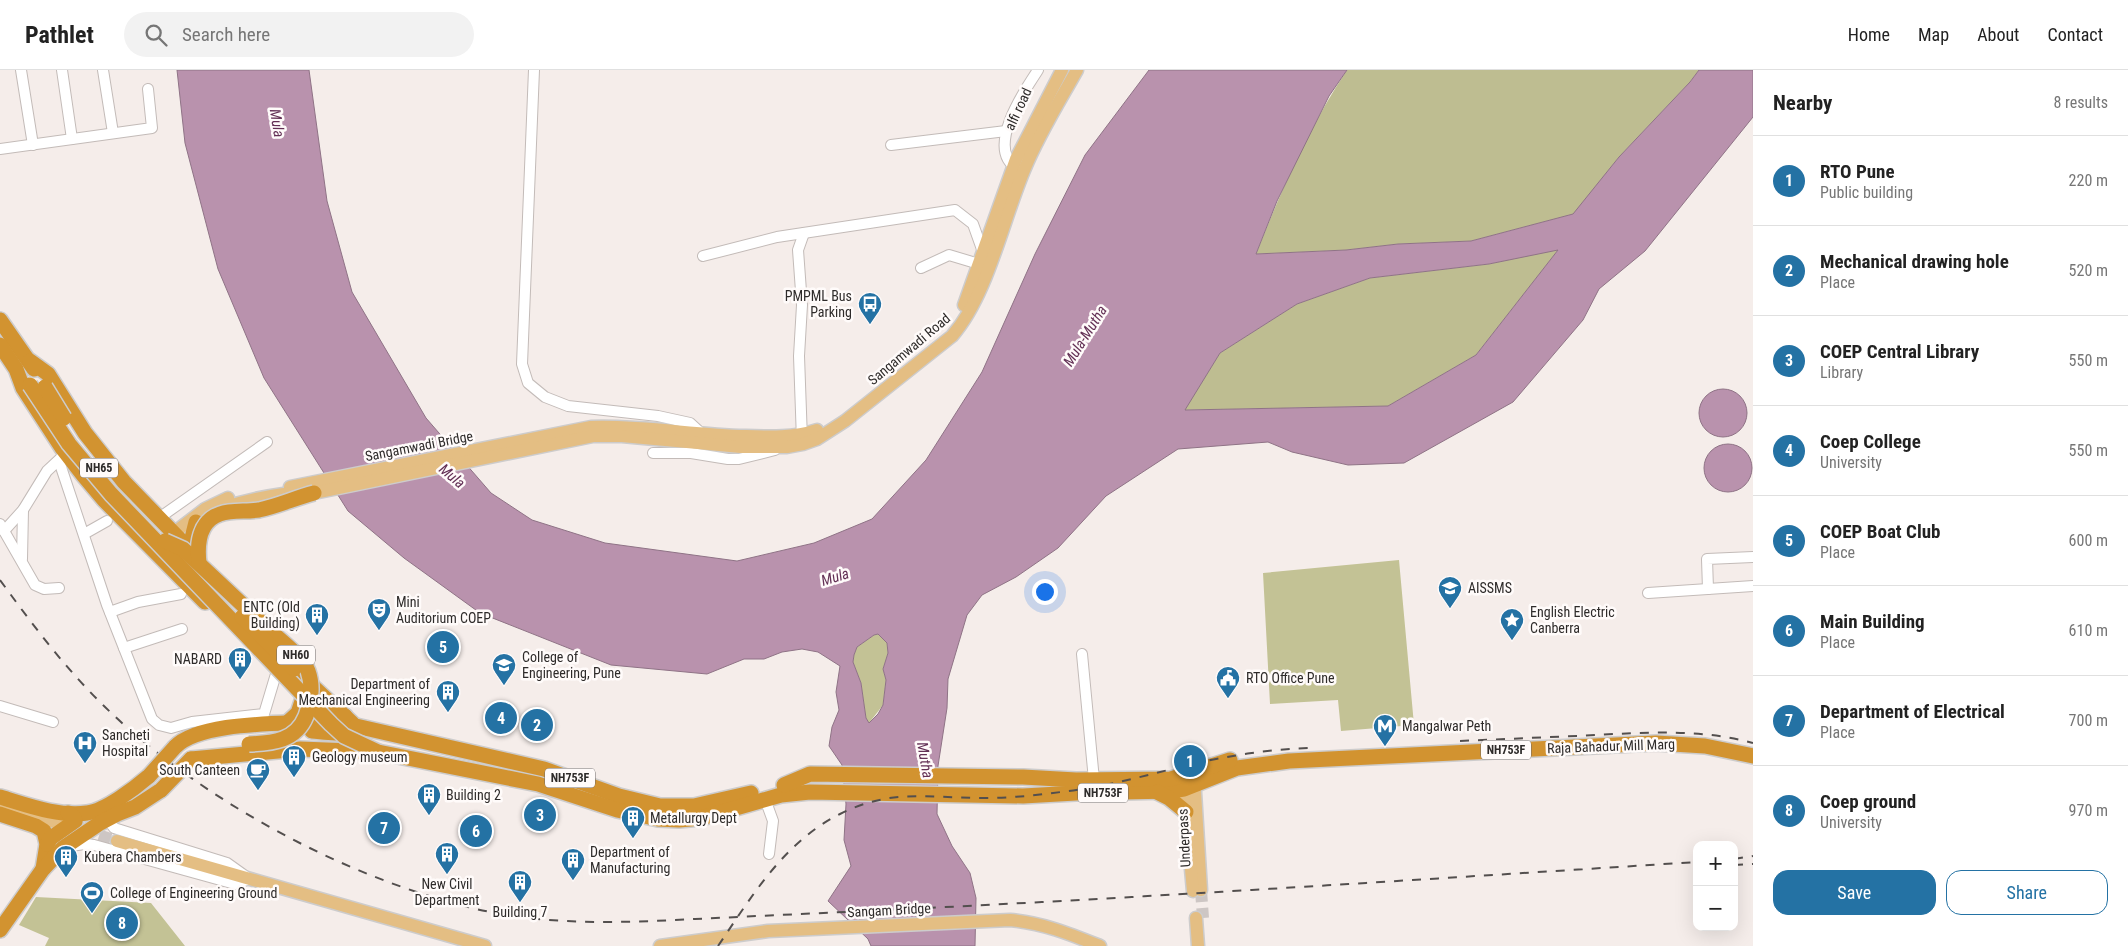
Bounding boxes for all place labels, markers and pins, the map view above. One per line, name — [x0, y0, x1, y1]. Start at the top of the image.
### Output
place label: PMPML Bus Parking — [785, 288, 852, 320]
bus stop icon: PMPML Bus Parking — [857, 291, 883, 325]
school or university icon: AISSMS — [1437, 575, 1463, 609]
place label: AISSMS — [1468, 580, 1512, 596]
place label: Mini Auditorium COEP — [396, 594, 491, 626]
theatre icon: Mini Auditorium COEP — [366, 597, 392, 631]
place label: ENTC (Old Building) — [243, 599, 300, 632]
building icon: ENTC (Old Building) — [304, 602, 330, 636]
place label: English Electric Canberra — [1530, 604, 1615, 636]
place icon: English Electric Canberra — [1499, 607, 1525, 641]
pin: 5 — [427, 628, 459, 666]
building icon: NABARD — [227, 646, 253, 680]
place label: College of Engineering, Pune — [522, 649, 621, 681]
place label: NABARD — [174, 651, 222, 667]
school or university icon: College of Engineering, Pune — [491, 652, 517, 686]
public building icon: RTO Office Pune — [1215, 665, 1241, 699]
place label: RTO Office Pune — [1246, 670, 1335, 686]
place label: Department of Mechanical Engineering — [298, 676, 431, 708]
building icon: Department of Mechanical Engineering — [435, 679, 461, 713]
pin: 4 — [485, 699, 517, 737]
pin: 2 — [521, 706, 553, 744]
metro station icon: Mangalwar Peth — [1372, 713, 1398, 747]
place label: Mangalwar Peth — [1402, 718, 1491, 734]
place label: Sancheti Hospital — [102, 727, 150, 759]
hospital icon: Sancheti Hospital — [72, 730, 98, 764]
pin: 1 — [1174, 742, 1206, 780]
building icon: Geology museum — [281, 744, 307, 778]
place label: Geology museum — [312, 749, 408, 765]
cafe icon: South Canteen — [245, 757, 271, 791]
place label: South Canteen — [159, 762, 240, 778]
building icon: Building 2 — [416, 782, 442, 816]
place label: Building 2 — [446, 787, 501, 803]
pin: 3 — [524, 796, 556, 834]
building icon: Metallurgy Dept — [620, 805, 646, 839]
pin: 7 — [368, 809, 400, 847]
place label: Metallurgy Dept — [650, 810, 737, 826]
pin: 6 — [460, 812, 492, 850]
building icon: New Civil Department — [434, 841, 460, 875]
building icon: Kubera Chambers — [53, 844, 79, 878]
place label: Department of Manufacturing — [590, 844, 671, 876]
building icon: Department of Manufacturing — [560, 847, 586, 881]
place label: Kubera Chambers — [84, 849, 182, 865]
building icon: Building 7 — [507, 869, 533, 903]
place label: New Civil Department — [415, 876, 479, 908]
sports icon: College of Engineering Ground — [79, 880, 105, 914]
place label: College of Engineering Ground — [110, 885, 277, 901]
pin: 8 — [106, 904, 138, 942]
place label: Building 7 — [493, 904, 547, 920]

